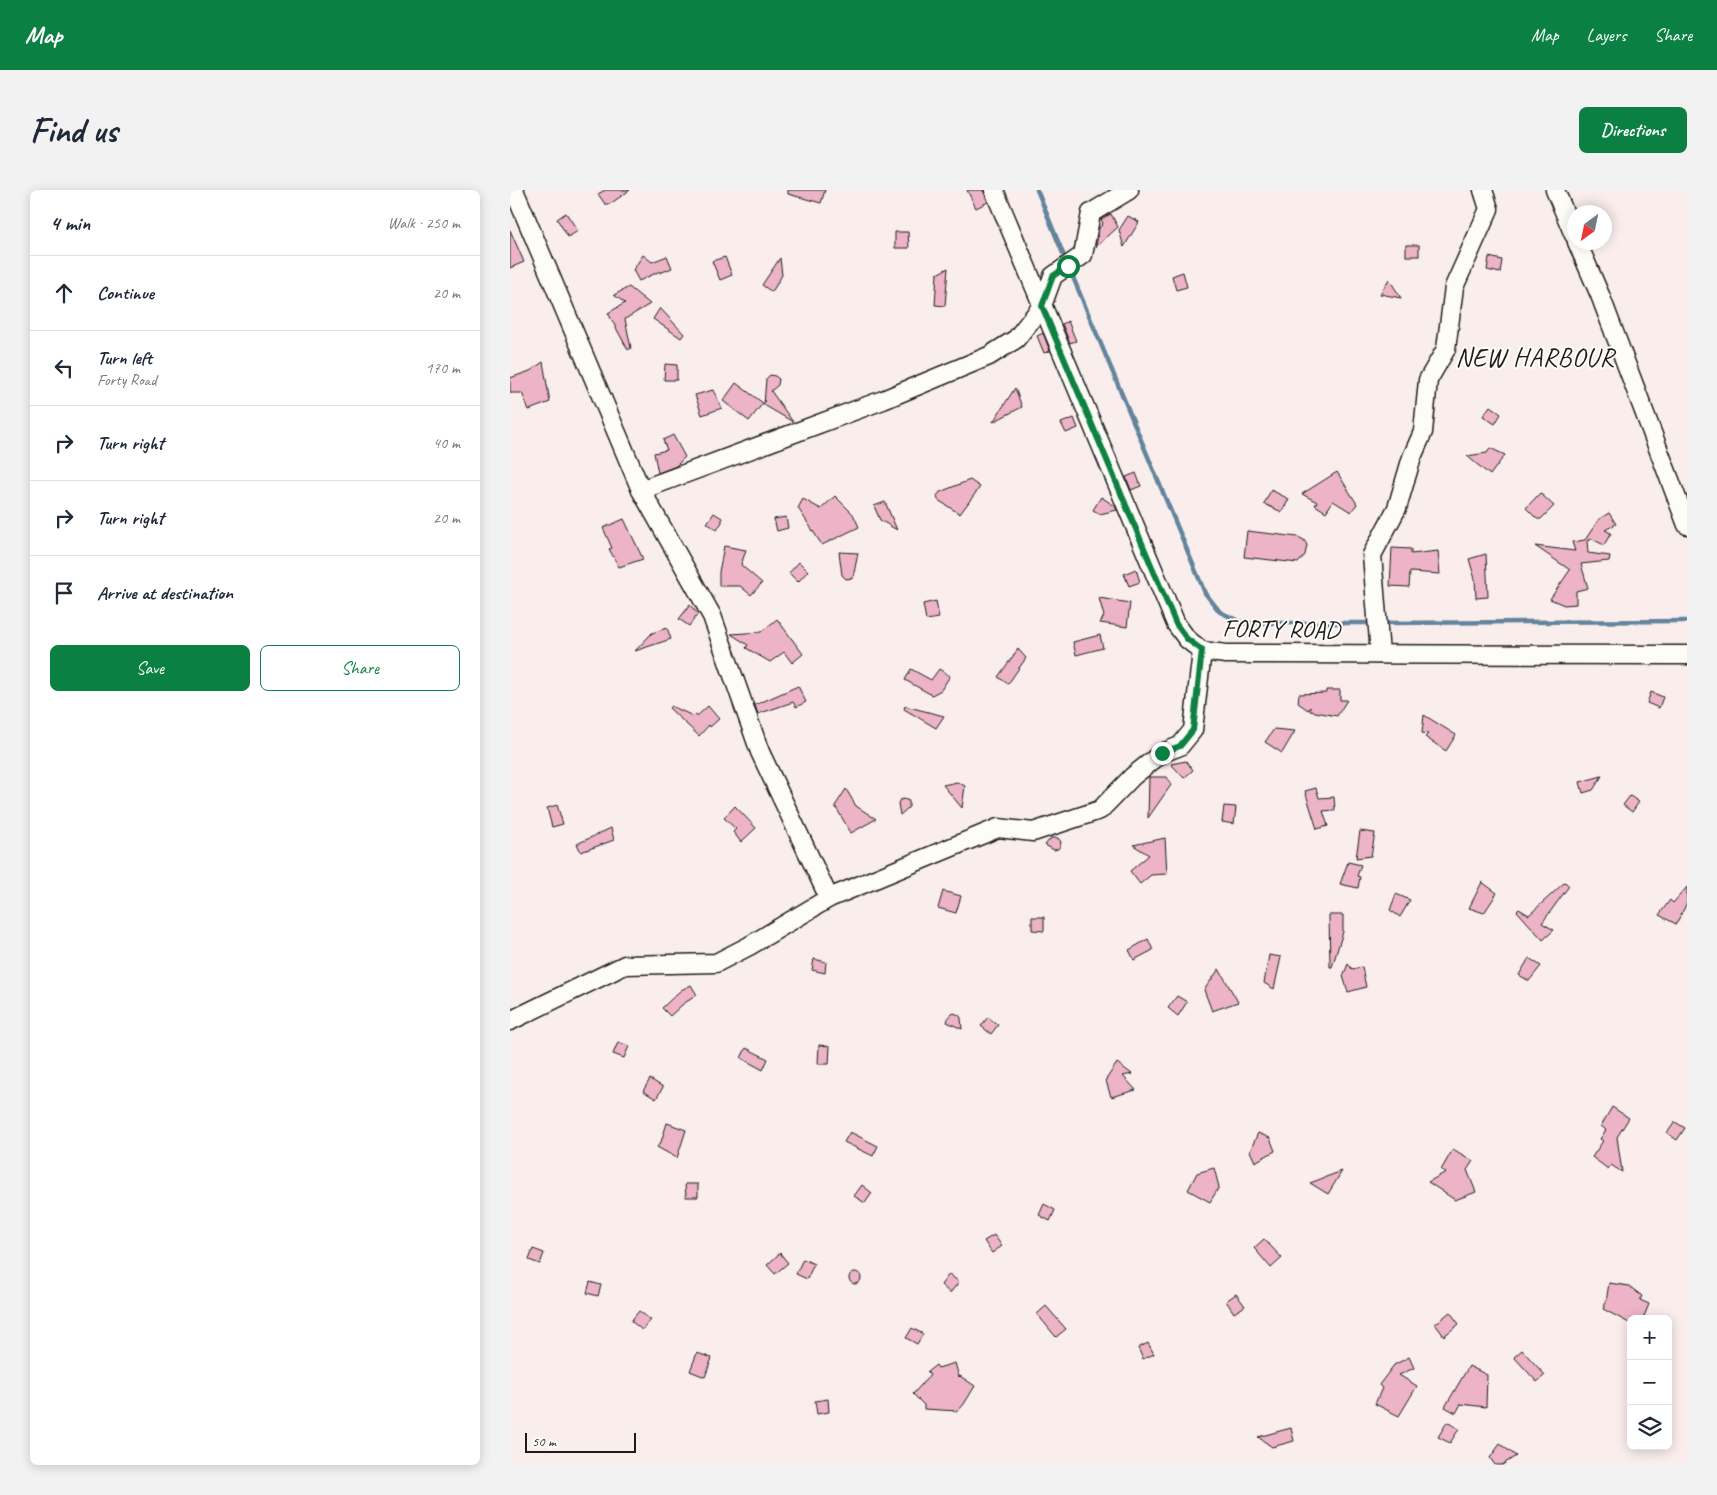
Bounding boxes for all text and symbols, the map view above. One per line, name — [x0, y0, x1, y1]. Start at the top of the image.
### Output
text: Map — [25, 20, 62, 50]
text: Map — [1531, 24, 1559, 46]
text: Layers — [1587, 24, 1626, 46]
text: Share — [1654, 24, 1692, 46]
button: Directions — [1579, 107, 1687, 153]
text: Find us — [30, 108, 117, 153]
north arrow — [1567, 205, 1612, 250]
text: 4 min — [50, 210, 90, 236]
text: Walk · 250 m — [388, 213, 460, 233]
route start — [1057, 255, 1080, 278]
icon: ahead — [50, 279, 78, 307]
text: Continue — [97, 281, 154, 305]
text: 20 m — [433, 283, 460, 303]
district label: NEW HARBOUR — [1455, 341, 1617, 374]
text: Turn left — [97, 346, 152, 370]
icon: left — [50, 354, 78, 382]
text: 170 m — [426, 358, 460, 378]
text: Forty Road — [97, 370, 156, 390]
icon: right — [50, 429, 78, 457]
text: Turn right — [97, 431, 164, 455]
text: 40 m — [433, 433, 460, 453]
icon: right — [50, 504, 78, 532]
text: Turn right — [97, 506, 164, 530]
text: 20 m — [433, 508, 460, 528]
icon: arrive — [50, 579, 78, 607]
text: Arrive at destination — [97, 581, 233, 605]
street label: FORTY ROAD — [1222, 612, 1342, 646]
button: Save — [50, 645, 250, 691]
button: Share — [260, 645, 460, 691]
route end — [1151, 742, 1174, 765]
map controls — [1627, 1315, 1672, 1450]
button: + — [1627, 1315, 1672, 1360]
button: − — [1627, 1360, 1672, 1405]
button: layers — [1627, 1405, 1672, 1450]
scale bar — [525, 1430, 636, 1453]
text: 50 m — [532, 1433, 556, 1450]

